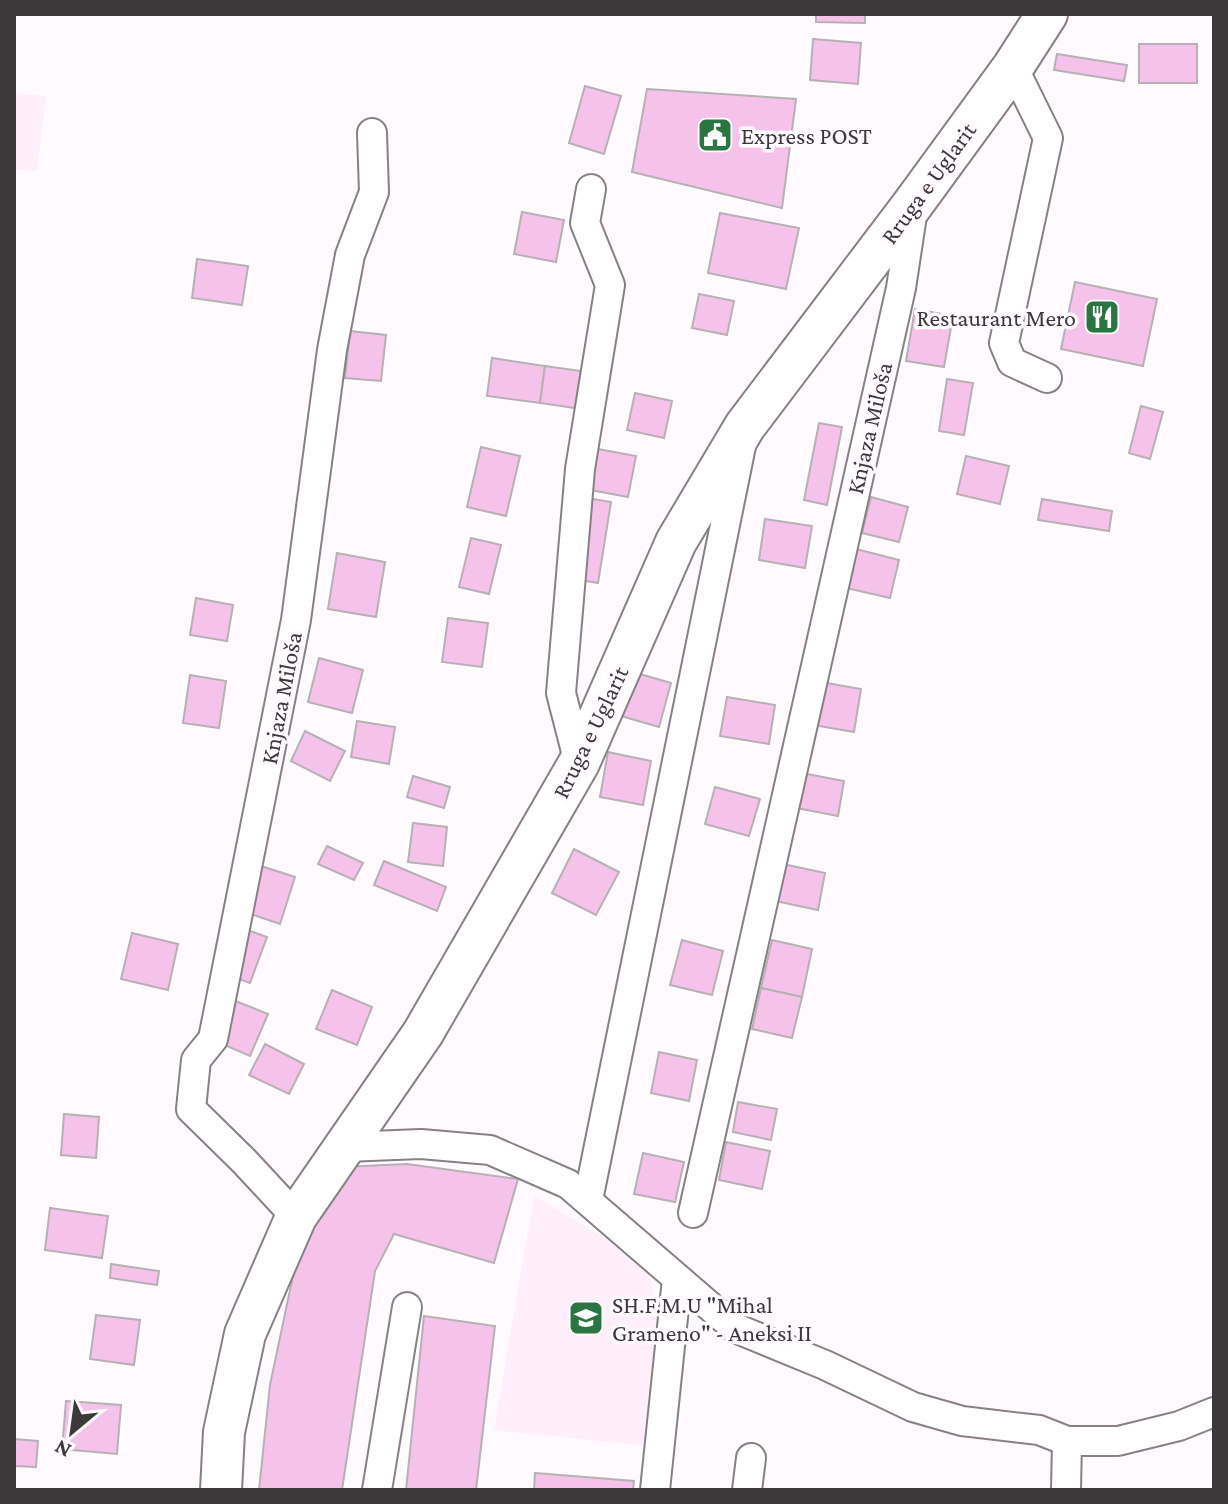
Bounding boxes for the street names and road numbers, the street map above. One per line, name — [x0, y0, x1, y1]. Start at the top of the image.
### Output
street label: Rruga e Uglarit — [875, 116, 982, 249]
street label: Knjaza Miloša — [841, 359, 897, 497]
street label: Knjaza Miloša — [255, 629, 307, 767]
street label: Rruga e Uglarit — [546, 661, 634, 802]

